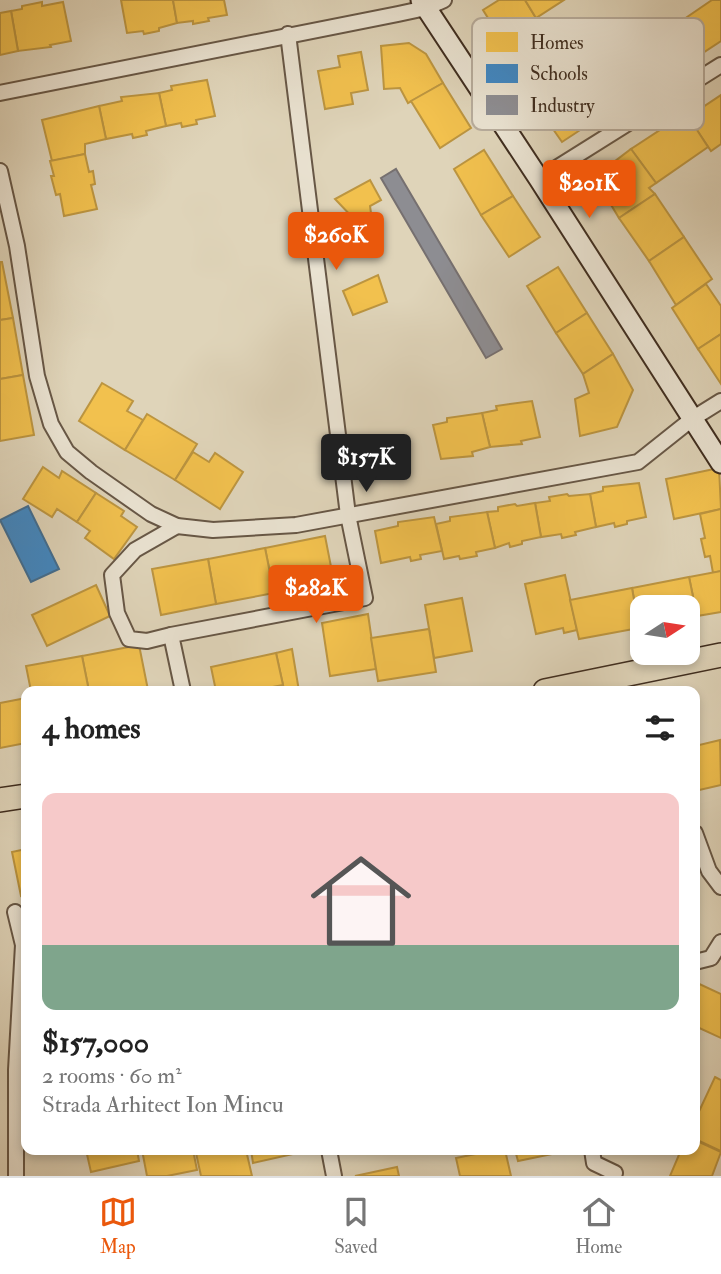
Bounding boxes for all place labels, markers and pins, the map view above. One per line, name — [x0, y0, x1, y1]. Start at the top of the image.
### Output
pin: $201K — [540, 160, 638, 220]
pin: $260K — [287, 212, 385, 272]
pin: $157K — [317, 434, 415, 494]
pin: $282K — [267, 566, 365, 625]

